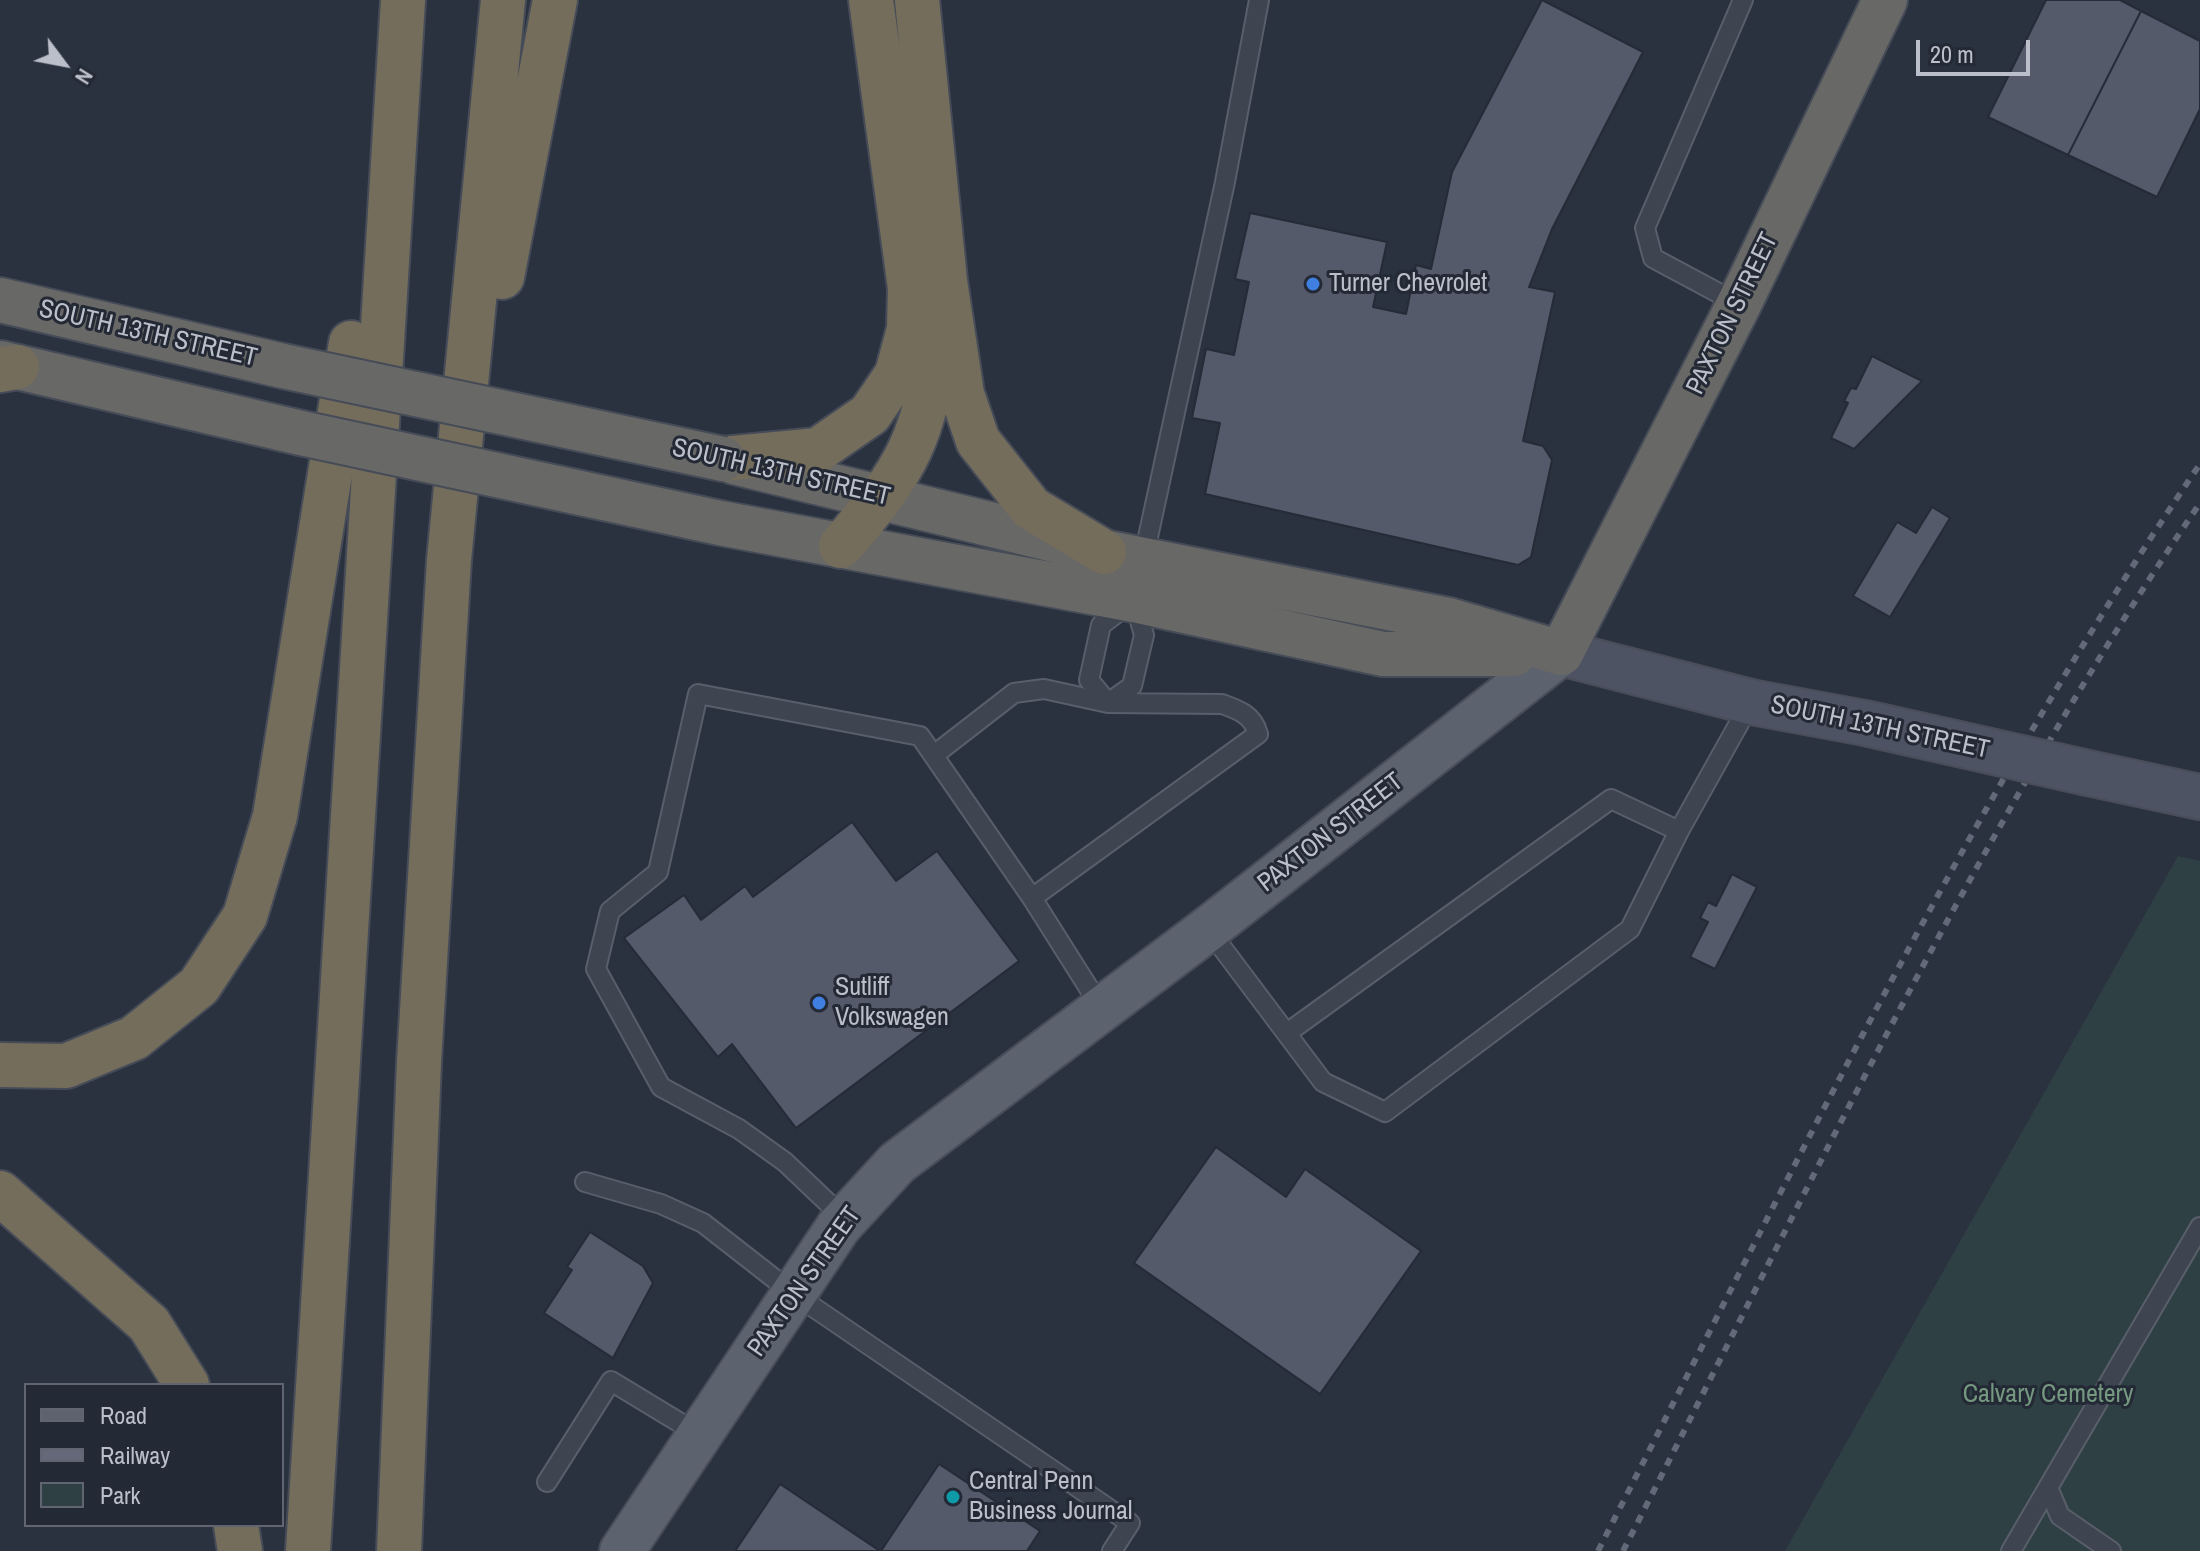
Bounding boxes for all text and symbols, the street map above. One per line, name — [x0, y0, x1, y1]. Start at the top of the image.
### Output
north arrow — [24, 24, 104, 104]
scale bar — [1920, 24, 2034, 74]
text: 20 m — [1930, 38, 1974, 70]
text: N — [68, 63, 101, 90]
street label: PAXTON STREET — [1680, 228, 1786, 400]
place label: Turner Chevrolet — [1329, 268, 1487, 300]
marker: Turner Chevrolet — [1304, 275, 1322, 293]
street label: SOUTH 13TH STREET — [36, 294, 260, 374]
street label: SOUTH 13TH STREET — [669, 433, 893, 513]
street label: SOUTH 13TH STREET — [1768, 690, 1992, 766]
street label: PAXTON STREET — [1252, 767, 1410, 899]
place label: Sutliff Volkswagen — [835, 972, 949, 1034]
marker: Sutliff Volkswagen — [810, 994, 828, 1012]
street label: PAXTON STREET — [742, 1201, 868, 1363]
park label: Calvary Cemetery — [1963, 1379, 2133, 1411]
legend — [24, 1383, 284, 1527]
text: Road — [100, 1399, 147, 1431]
text: Railway — [100, 1439, 170, 1471]
place label: Central Penn Business Journal — [969, 1466, 1133, 1528]
text: Park — [100, 1479, 140, 1511]
marker: Central Penn Business Journal — [944, 1488, 962, 1506]

